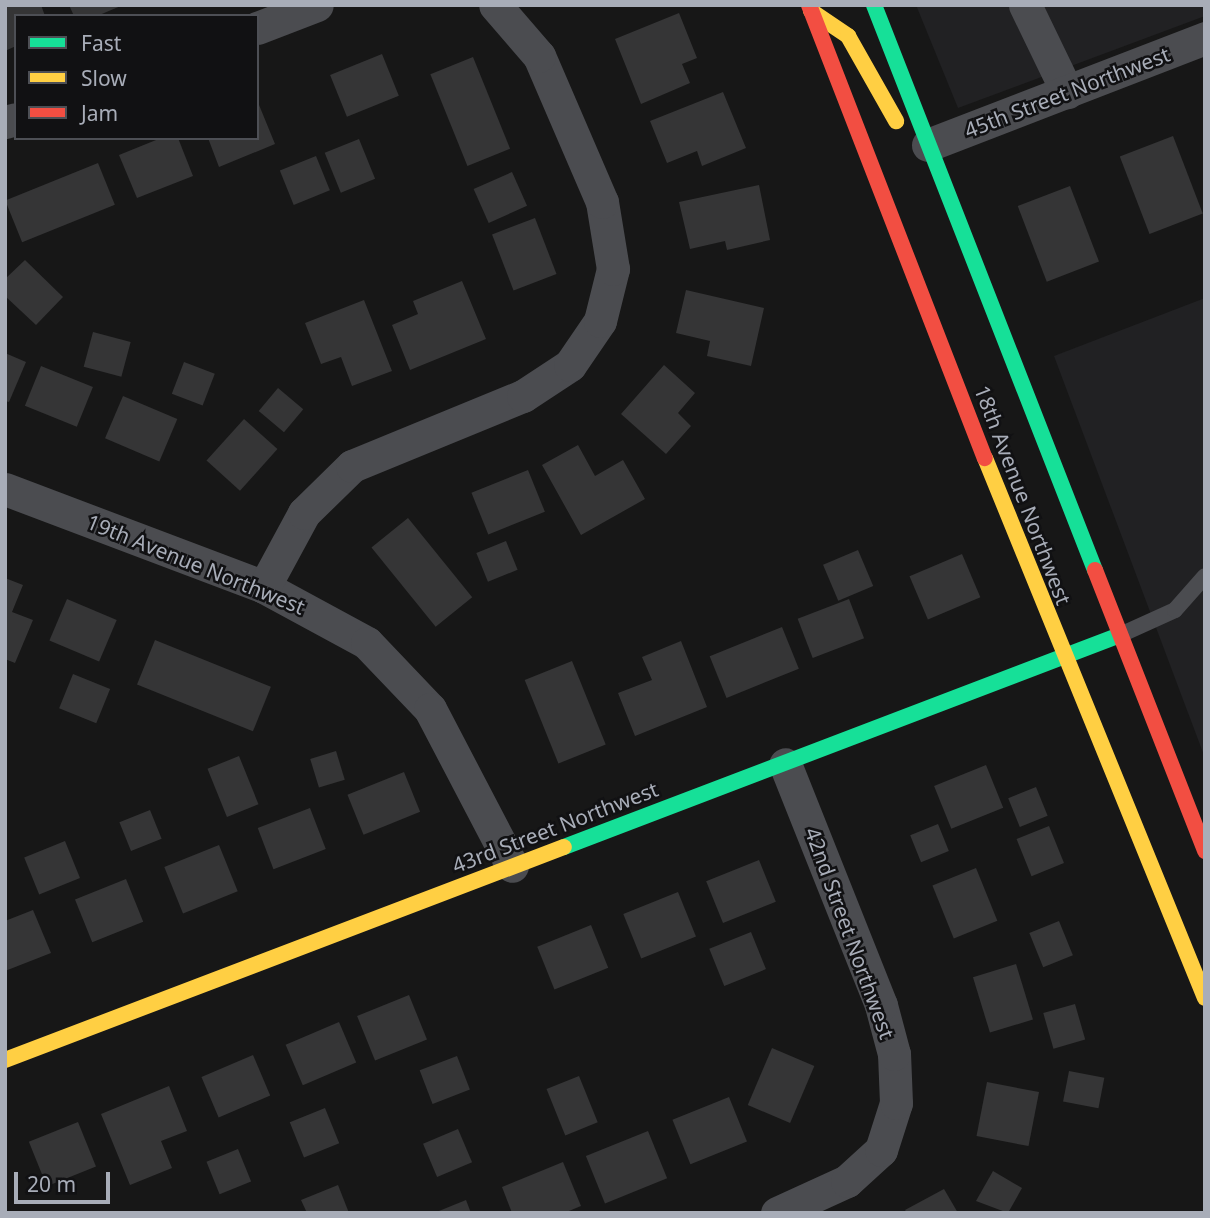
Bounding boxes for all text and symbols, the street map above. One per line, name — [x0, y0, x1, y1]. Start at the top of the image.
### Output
legend — [14, 14, 259, 140]
text: Fast — [81, 29, 121, 57]
street label: 45th Street Northwest — [961, 41, 1173, 143]
text: Slow — [81, 64, 127, 92]
text: Jam — [81, 99, 118, 127]
street label: 18th Avenue Northwest — [969, 382, 1077, 608]
street label: 19th Avenue Northwest — [83, 509, 309, 619]
street label: 43rd Street Northwest — [448, 776, 662, 878]
street label: 42nd Street Northwest — [800, 824, 900, 1042]
scale bar — [18, 1158, 114, 1202]
text: 20 m — [27, 1170, 76, 1198]

